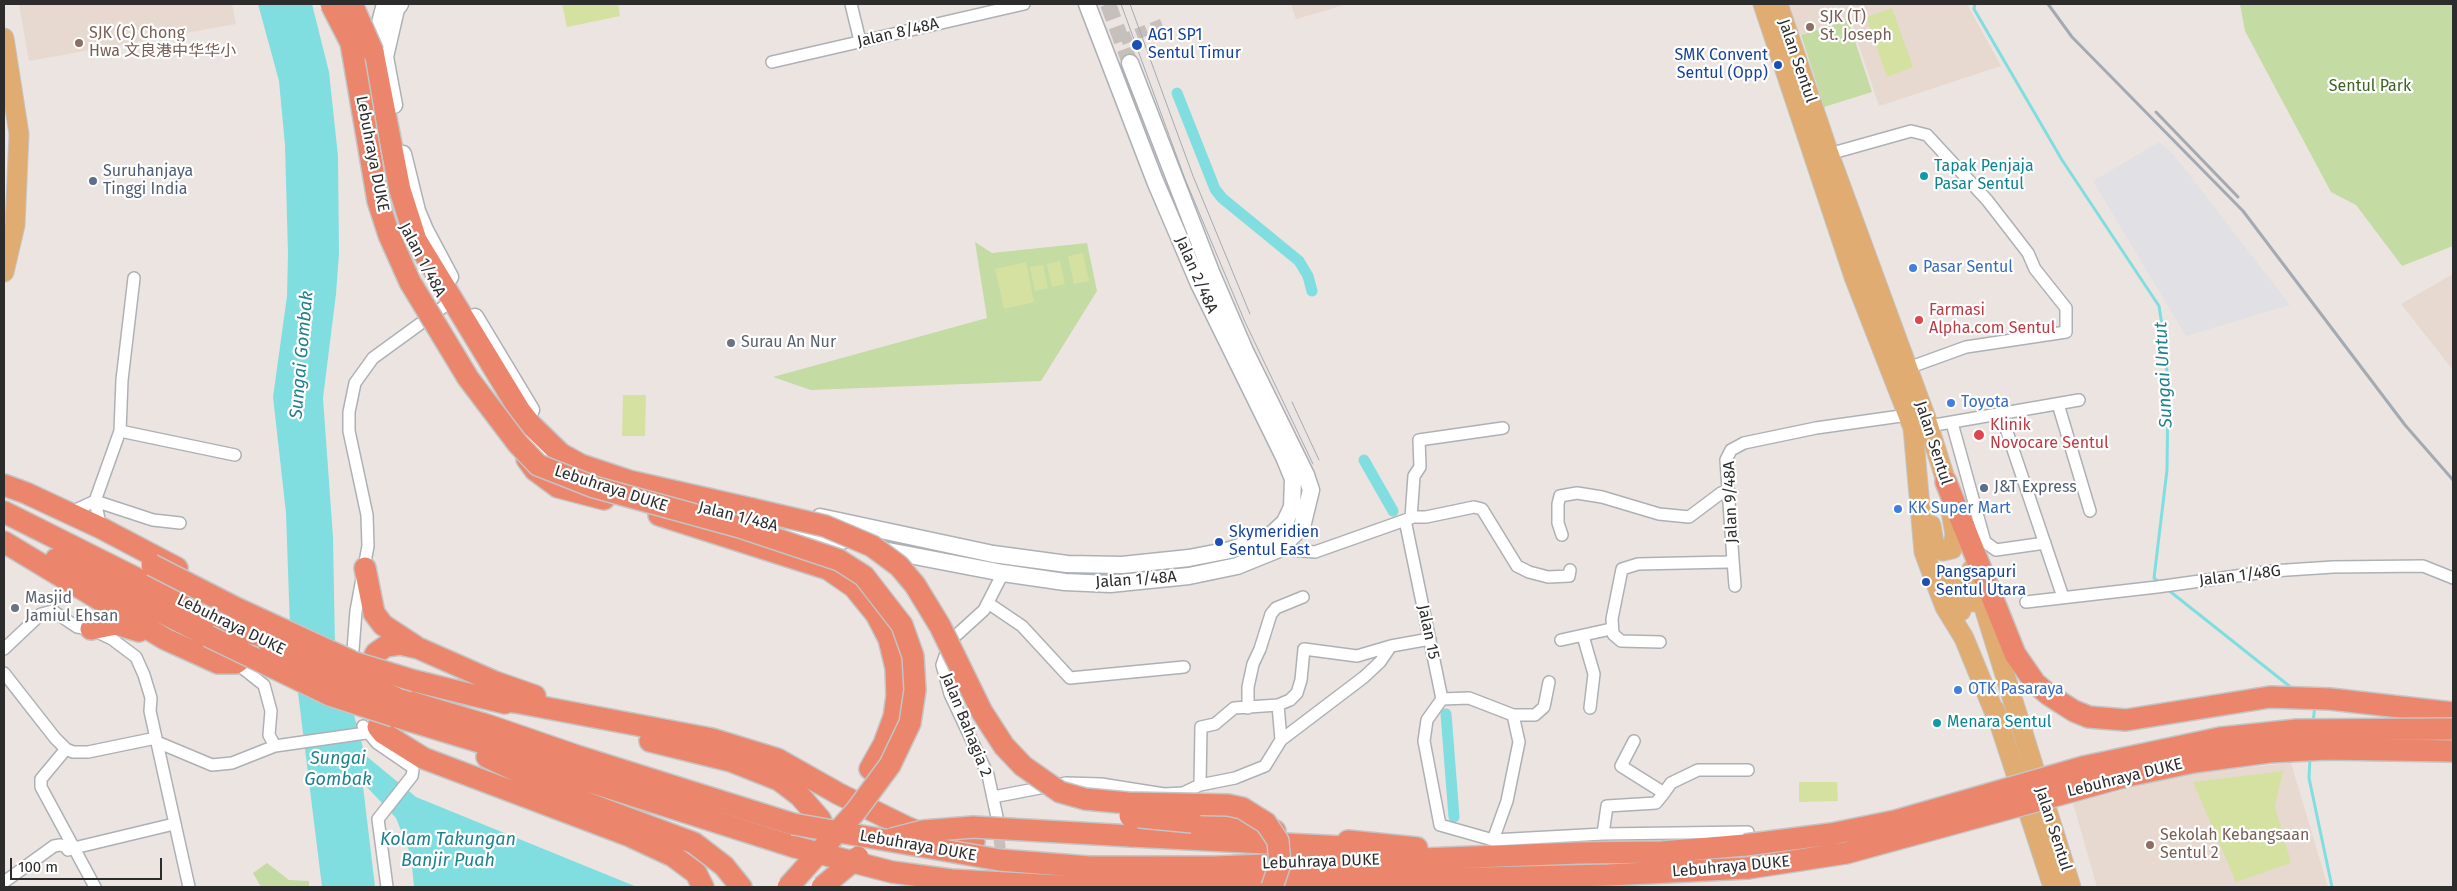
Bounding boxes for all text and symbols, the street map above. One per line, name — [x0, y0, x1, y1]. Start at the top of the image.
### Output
place label: SJK (T) St. Joseph — [1820, 8, 1892, 46]
street label: Jalan 8/48A — [855, 14, 941, 52]
street label: Jalan Sentul — [1774, 17, 1820, 105]
marker: SJK (T) St. Joseph — [1804, 21, 1816, 33]
place label: SJK (C) Chong Hwa 文良港中华华小 — [89, 24, 236, 62]
place label: AG1 SP1 Sentul Timur — [1148, 26, 1241, 64]
marker: SJK (C) Chong Hwa 文良港中华华小 — [73, 37, 85, 49]
marker: AG1 SP1 Sentul Timur — [1130, 38, 1144, 52]
place label: SMK Convent Sentul (Opp) — [1674, 46, 1768, 84]
marker: SMK Convent Sentul (Opp) — [1772, 59, 1784, 71]
park label: Sentul Park — [2329, 77, 2411, 97]
street label: Lebuhraya DUKE — [351, 94, 393, 214]
place label: Tapak Penjaja Pasar Sentul — [1934, 157, 2034, 195]
place label: Suruhanjaya Tinggi India — [103, 162, 193, 200]
marker: Tapak Penjaja Pasar Sentul — [1918, 170, 1930, 182]
marker: Suruhanjaya Tinggi India — [87, 175, 99, 187]
street label: Jalan 1/48A — [394, 220, 450, 300]
street label: Jalan 2/48A — [1170, 234, 1222, 316]
place label: Pasar Sentul — [1923, 258, 2013, 278]
marker: Pasar Sentul — [1907, 262, 1919, 274]
water label: Sungai Gombak — [286, 290, 318, 420]
place label: Farmasi Alpha.com Sentul — [1929, 301, 2055, 339]
marker: Farmasi Alpha.com Sentul — [1913, 314, 1925, 326]
water label: Sungai Untut — [2150, 321, 2178, 429]
place label: Surau An Nur — [741, 333, 836, 353]
marker: Surau An Nur — [725, 337, 737, 349]
place label: Toyota — [1961, 393, 2009, 413]
marker: Toyota — [1945, 397, 1957, 409]
street label: Jalan Sentul — [1910, 399, 1956, 487]
place label: Klinik Novocare Sentul — [1990, 416, 2109, 454]
marker: Klinik Novocare Sentul — [1972, 428, 1986, 442]
street label: Jalan 9/48A — [1720, 461, 1742, 543]
street label: Lebuhraya DUKE — [552, 462, 670, 516]
place label: J&T Express — [1994, 478, 2077, 498]
marker: J&T Express — [1978, 482, 1990, 494]
street label: Jalan 1/48A — [696, 498, 780, 536]
place label: KK Super Mart — [1908, 499, 2011, 519]
marker: KK Super Mart — [1892, 503, 1904, 515]
place label: Skymeridien Sentul East — [1229, 523, 1319, 561]
marker: Skymeridien Sentul East — [1213, 536, 1225, 548]
street label: Jalan 1/48G — [2198, 561, 2282, 591]
place label: Pangsapuri Sentul Utara — [1936, 563, 2026, 601]
street label: Jalan 1/48A — [1095, 568, 1177, 592]
marker: Pangsapuri Sentul Utara — [1920, 576, 1932, 588]
place label: Masjid Jamiul Ehsan — [25, 589, 118, 627]
street label: Lebuhraya DUKE — [174, 591, 288, 659]
marker: Masjid Jamiul Ehsan — [9, 602, 21, 614]
street label: Jalan 15 — [1413, 603, 1443, 661]
street label: Jalan Bahagia 2 — [936, 670, 996, 780]
place label: OTK Pasaraya — [1968, 680, 2064, 700]
marker: OTK Pasaraya — [1952, 684, 1964, 696]
place label: Menara Sentul — [1947, 713, 2051, 733]
marker: Menara Sentul — [1931, 717, 1943, 729]
water label: Sungai Gombak — [304, 748, 372, 791]
street label: Lebuhraya DUKE — [2065, 754, 2185, 802]
street label: Jalan Sentul — [2030, 785, 2076, 873]
street label: Lebuhraya DUKE — [858, 826, 978, 866]
place label: Sekolah Kebangsaan Sentul 2 — [2160, 826, 2309, 864]
water label: Kolam Takungan Banjir Puah — [380, 829, 516, 872]
marker: Sekolah Kebangsaan Sentul 2 — [2144, 839, 2156, 851]
scale bar — [12, 848, 165, 880]
street label: Lebuhraya DUKE — [1262, 850, 1380, 874]
street label: Lebuhraya DUKE — [1671, 852, 1791, 882]
text: 100 m — [18, 858, 58, 876]

